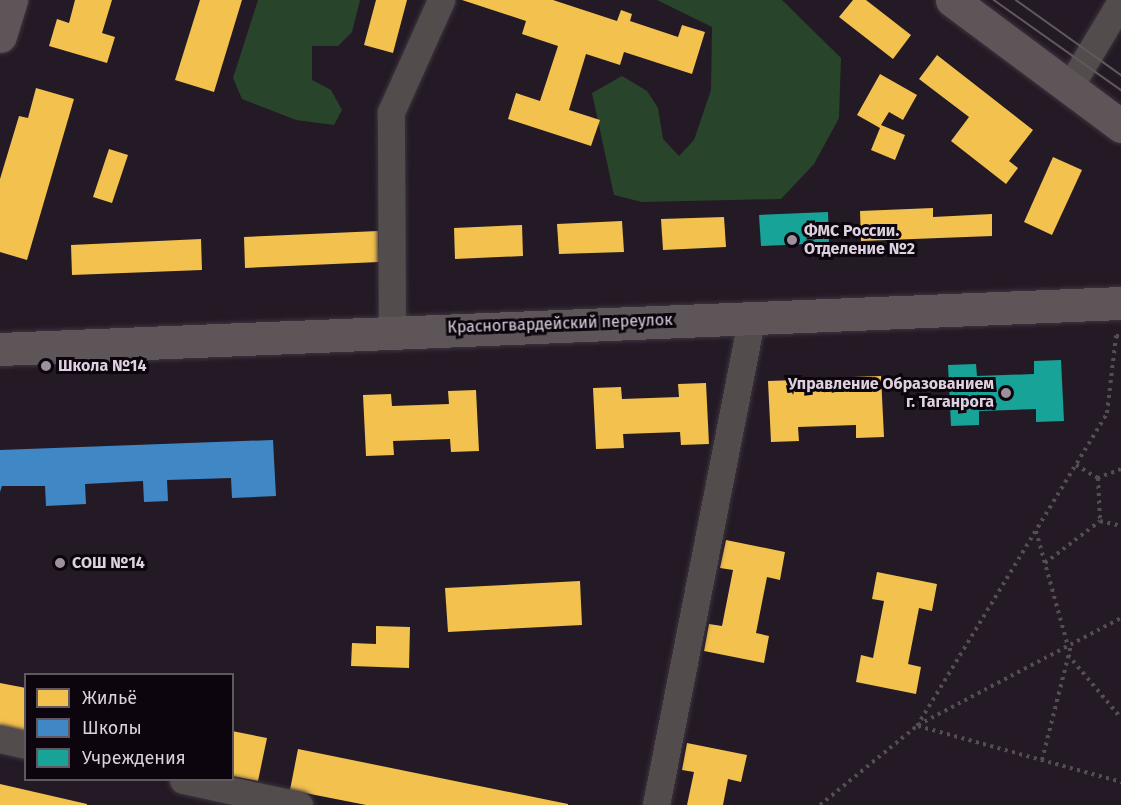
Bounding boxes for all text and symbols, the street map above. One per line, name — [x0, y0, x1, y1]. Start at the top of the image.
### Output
place label: ФМС России. Отделение №2 — [804, 221, 915, 259]
marker: ФМС России. Отделение №2 — [785, 233, 799, 247]
street label: Красногвардейский переулок — [447, 310, 673, 338]
place label: Школа №14 — [58, 356, 147, 376]
marker: Школа №14 — [39, 359, 53, 373]
place label: Управление Образованием г. Таганрога — [788, 374, 994, 412]
marker: Управление Образованием г. Таганрога — [999, 386, 1013, 400]
place label: СОШ №14 — [72, 553, 145, 573]
marker: СОШ №14 — [53, 556, 67, 570]
legend — [24, 673, 234, 781]
text: Жильё — [82, 687, 137, 709]
text: Школы — [82, 717, 142, 739]
text: Учреждения — [82, 747, 186, 769]

